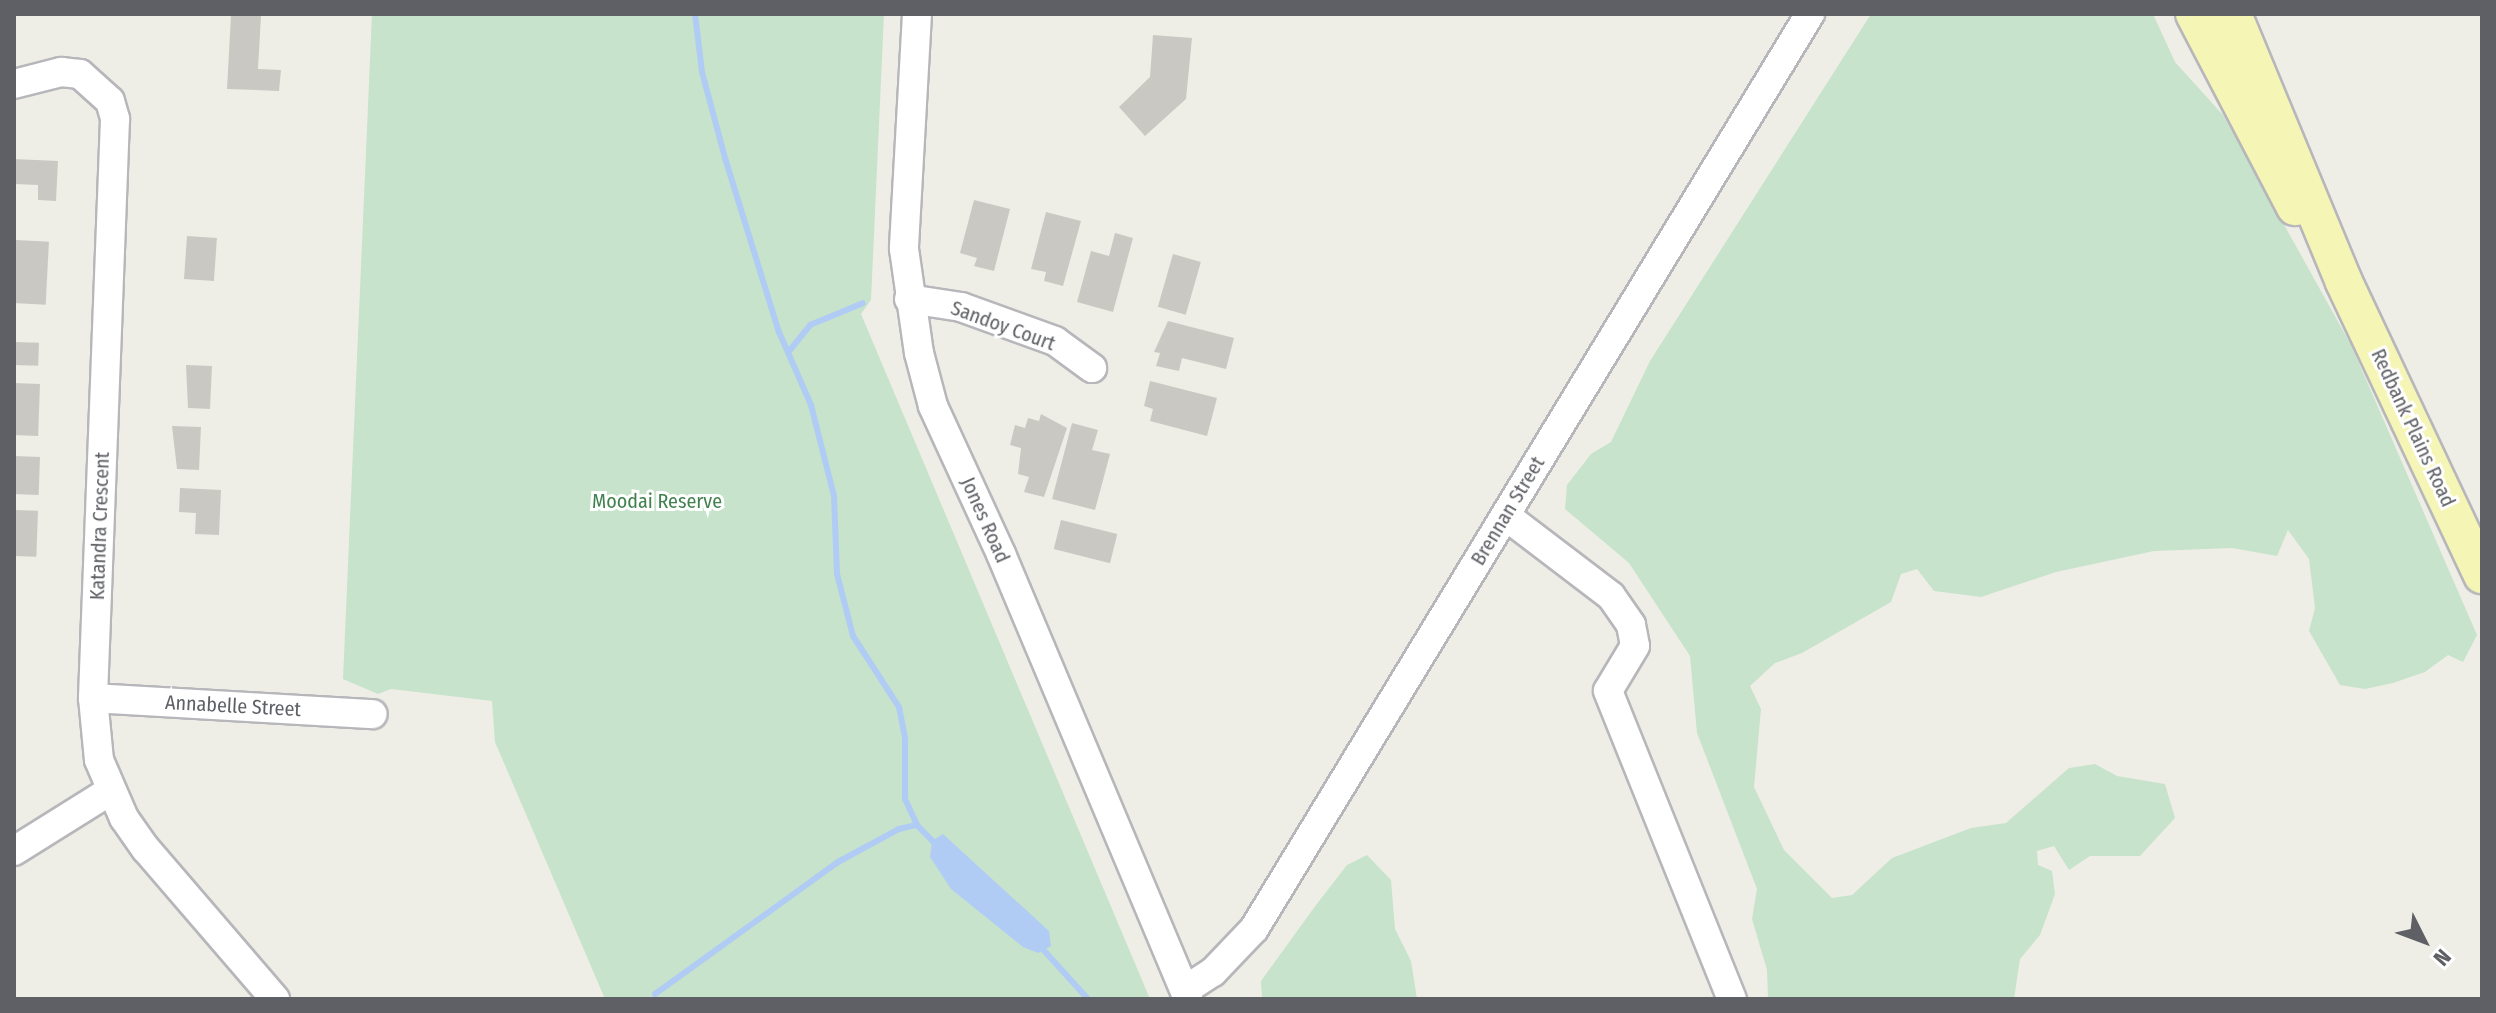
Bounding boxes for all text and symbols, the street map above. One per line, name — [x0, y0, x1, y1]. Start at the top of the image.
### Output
street label: Sandoy Court — [948, 296, 1058, 356]
street label: Redbank Plains Road — [2366, 345, 2460, 511]
street label: Katandra Crescent — [85, 451, 115, 601]
street label: Brennan Street — [1466, 452, 1550, 570]
street label: Jones Road — [956, 474, 1014, 566]
park label: Moodai Reserve — [592, 489, 722, 513]
street label: Annabelle Street — [164, 690, 302, 722]
north arrow — [2384, 901, 2464, 981]
text: N — [2428, 943, 2457, 971]

